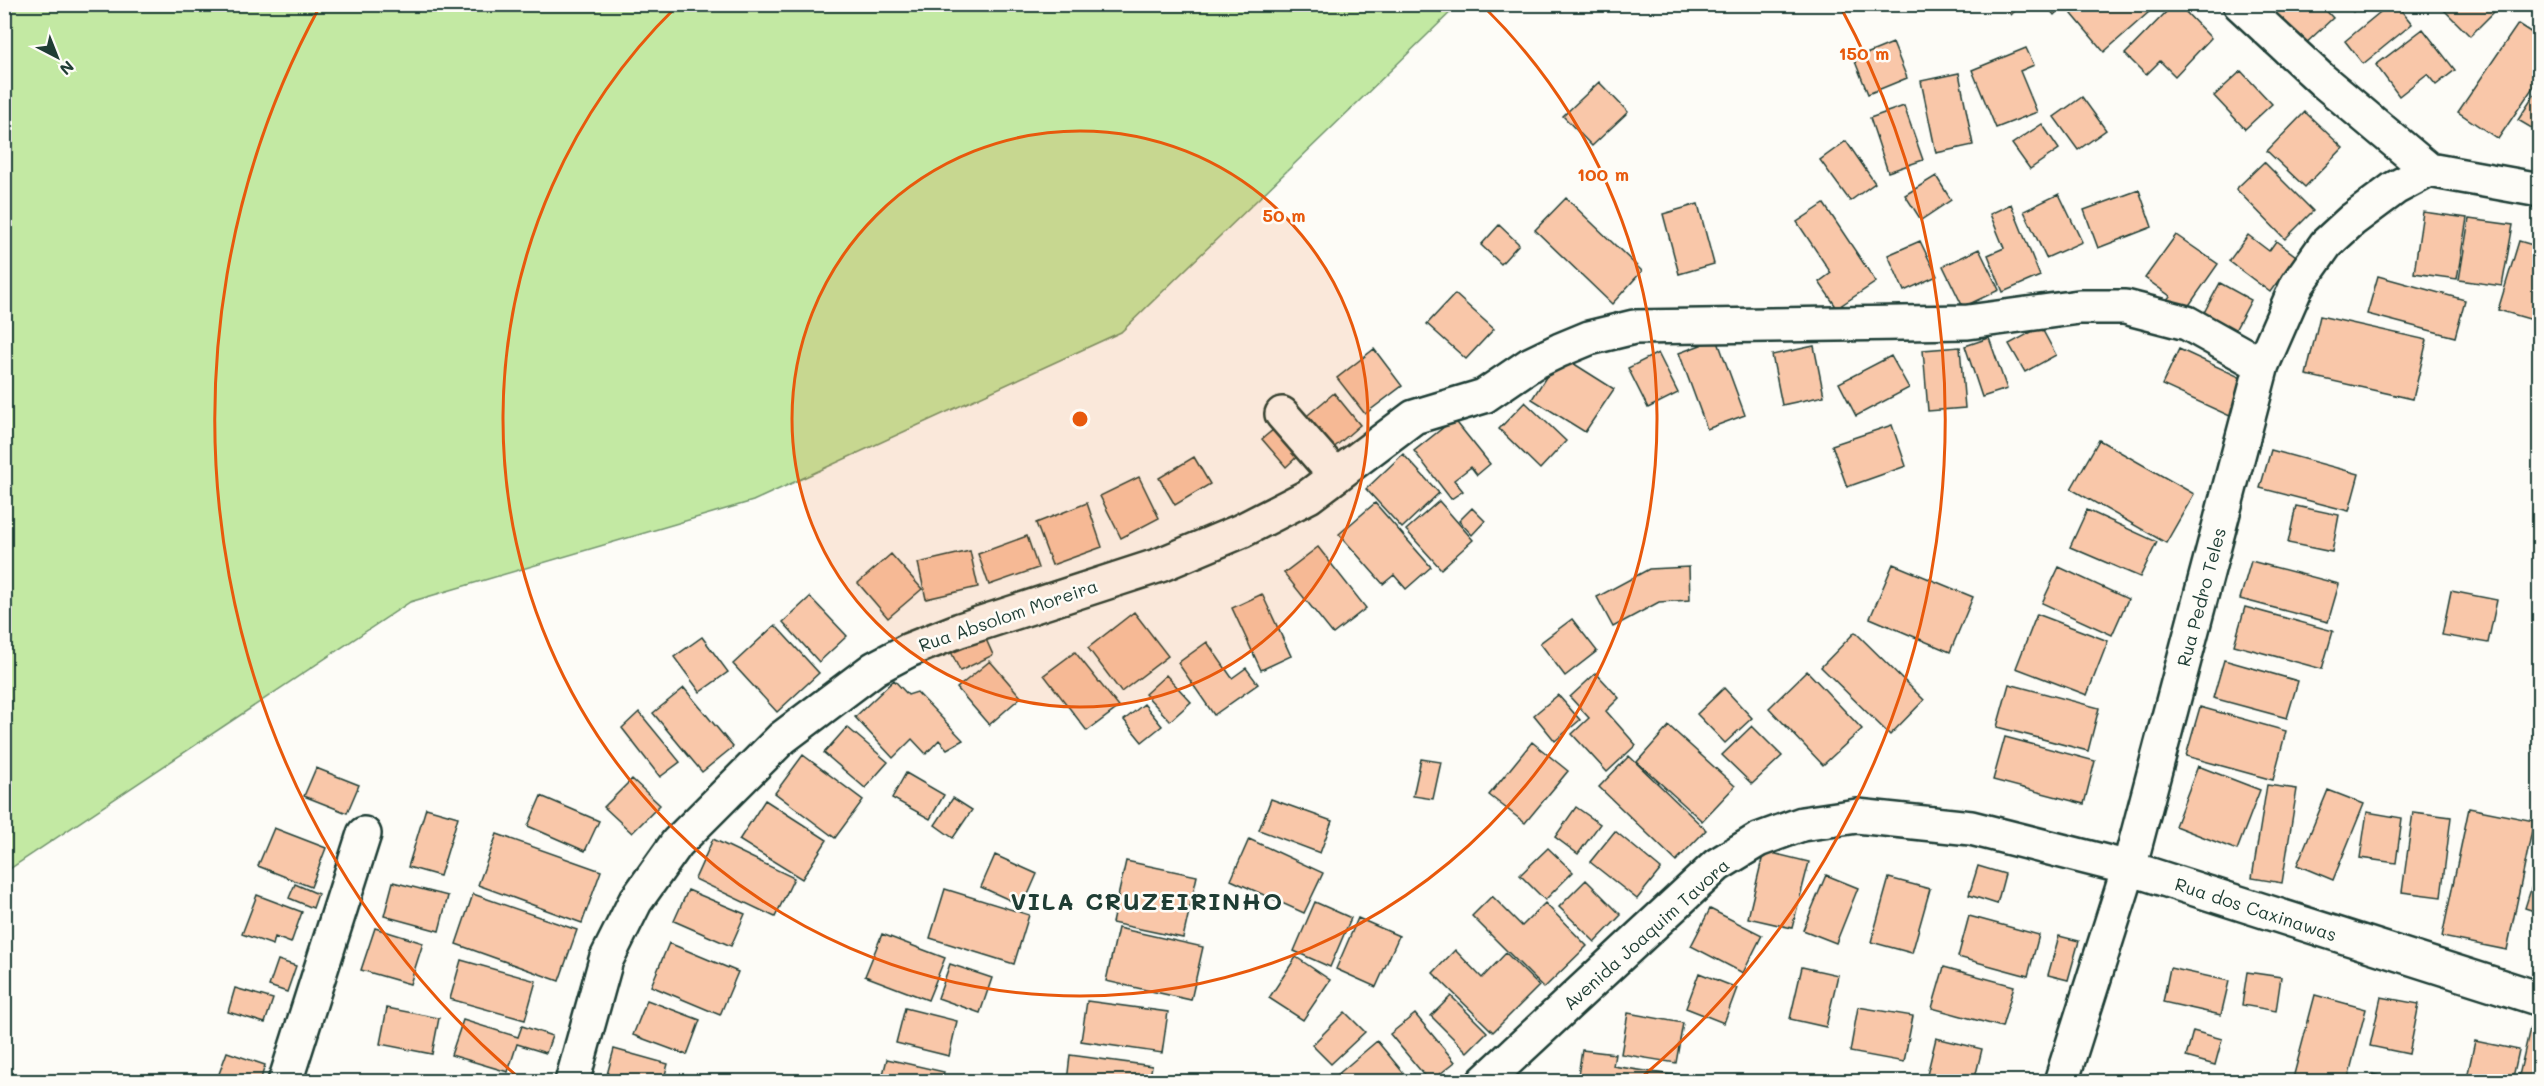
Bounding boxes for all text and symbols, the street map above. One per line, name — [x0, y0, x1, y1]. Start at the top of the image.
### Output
north arrow — [27, 27, 87, 87]
text: 150 m — [1839, 41, 1889, 65]
text: N — [56, 57, 79, 80]
text: 100 m — [1577, 162, 1629, 186]
text: 50 m — [1263, 203, 1305, 227]
centre of rings — [1070, 409, 1090, 429]
street label: Rua Pedro Teles — [2171, 525, 2231, 669]
street label: Rua Absolom Moreira — [915, 573, 1101, 657]
street label: Avenida Joaquim Tavora — [1558, 853, 1734, 1015]
street label: Rua dos Caxinawas — [2172, 872, 2340, 946]
district label: VILA CRUZEIRINHO — [1010, 885, 1284, 916]

